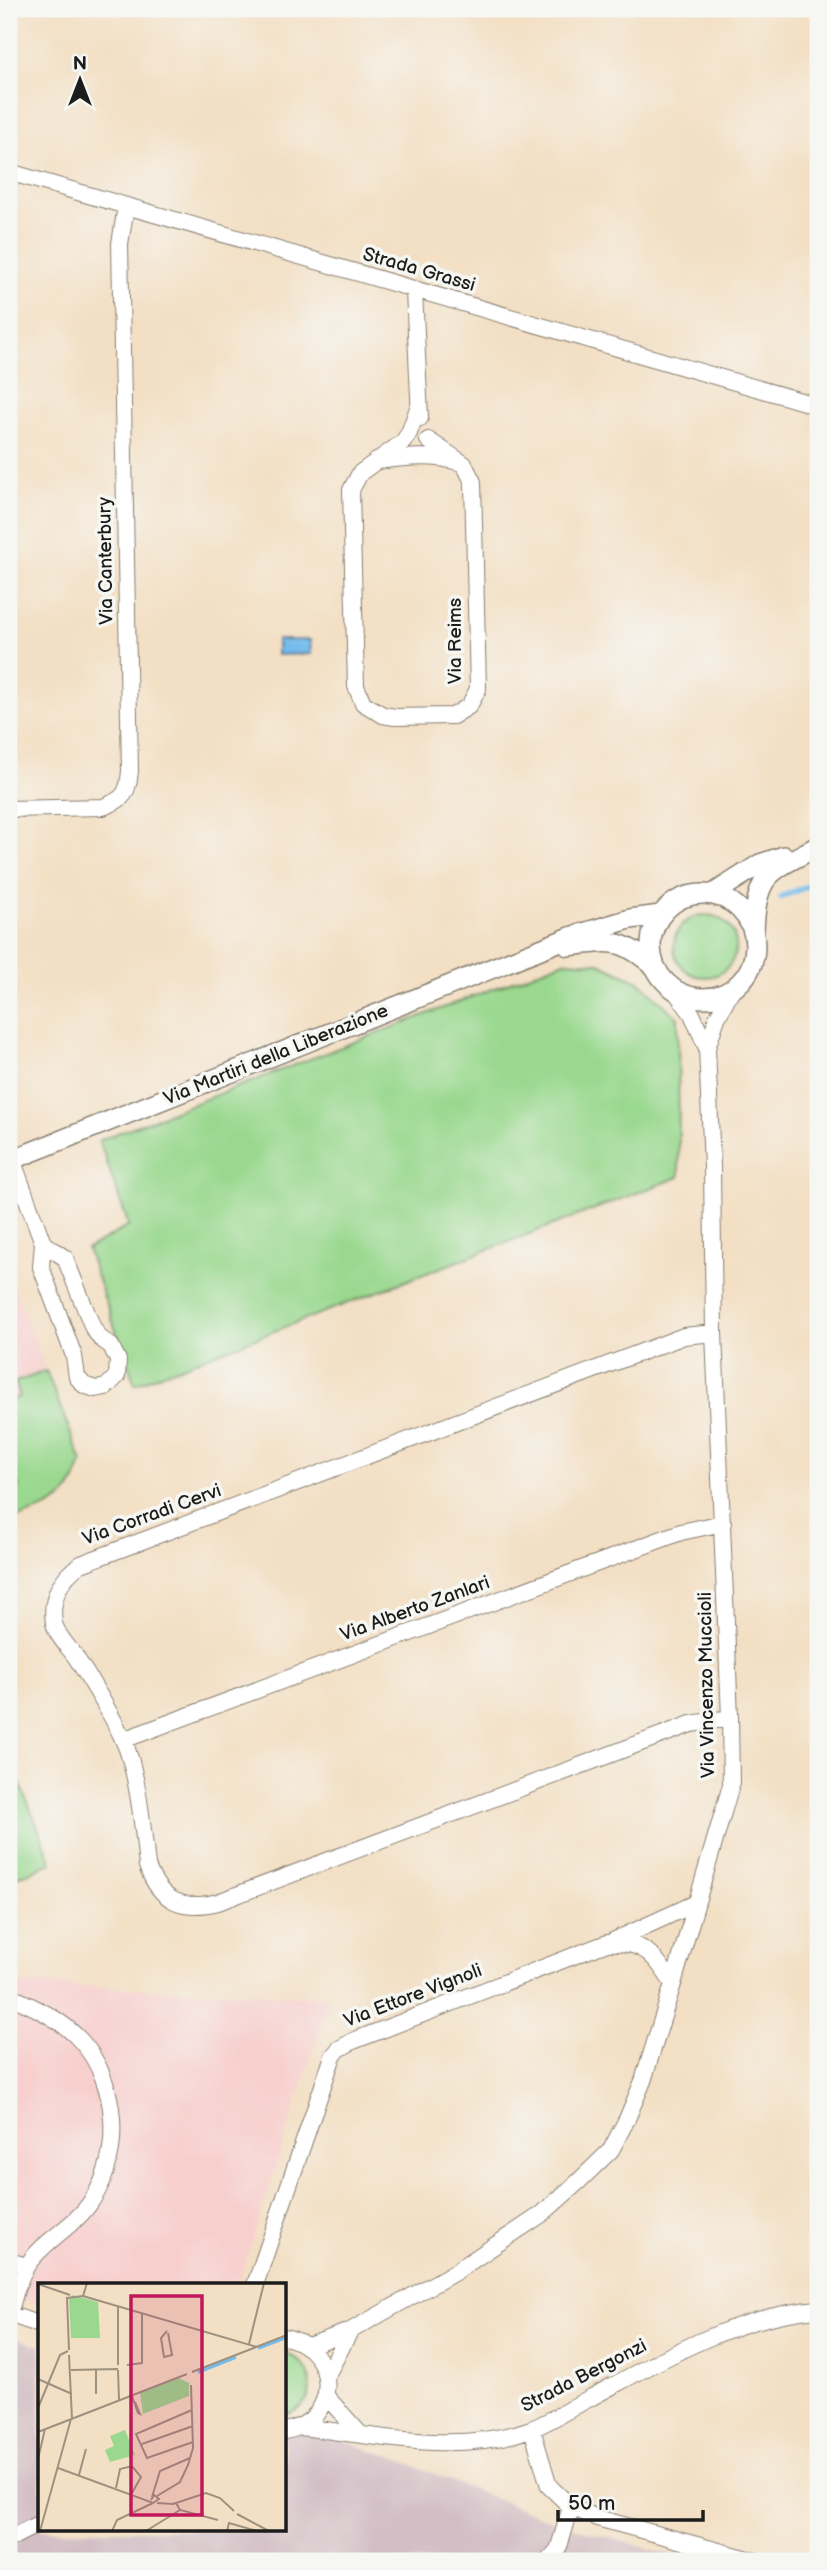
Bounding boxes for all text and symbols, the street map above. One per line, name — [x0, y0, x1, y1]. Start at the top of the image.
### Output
north arrow — [46, 46, 116, 116]
text: N — [73, 53, 87, 76]
street label: Strada Grassi — [360, 243, 478, 297]
street label: Via Canterbury — [93, 496, 119, 625]
street label: Via Reims — [444, 598, 467, 684]
street label: Via Martiri della Liberazione — [160, 999, 392, 1111]
street label: Via Corradi Cervi — [79, 1479, 225, 1551]
street label: Via Alberto Zanlari — [337, 1571, 493, 1647]
street label: Via Vincenzo Muccioli — [694, 1592, 720, 1778]
street label: Via Ettore Vignoli — [341, 1959, 485, 2033]
inset map — [38, 2283, 287, 2532]
street label: Strada Bergonzi — [517, 2334, 651, 2418]
scale bar — [558, 2479, 703, 2523]
text: 50 m — [568, 2491, 615, 2516]

